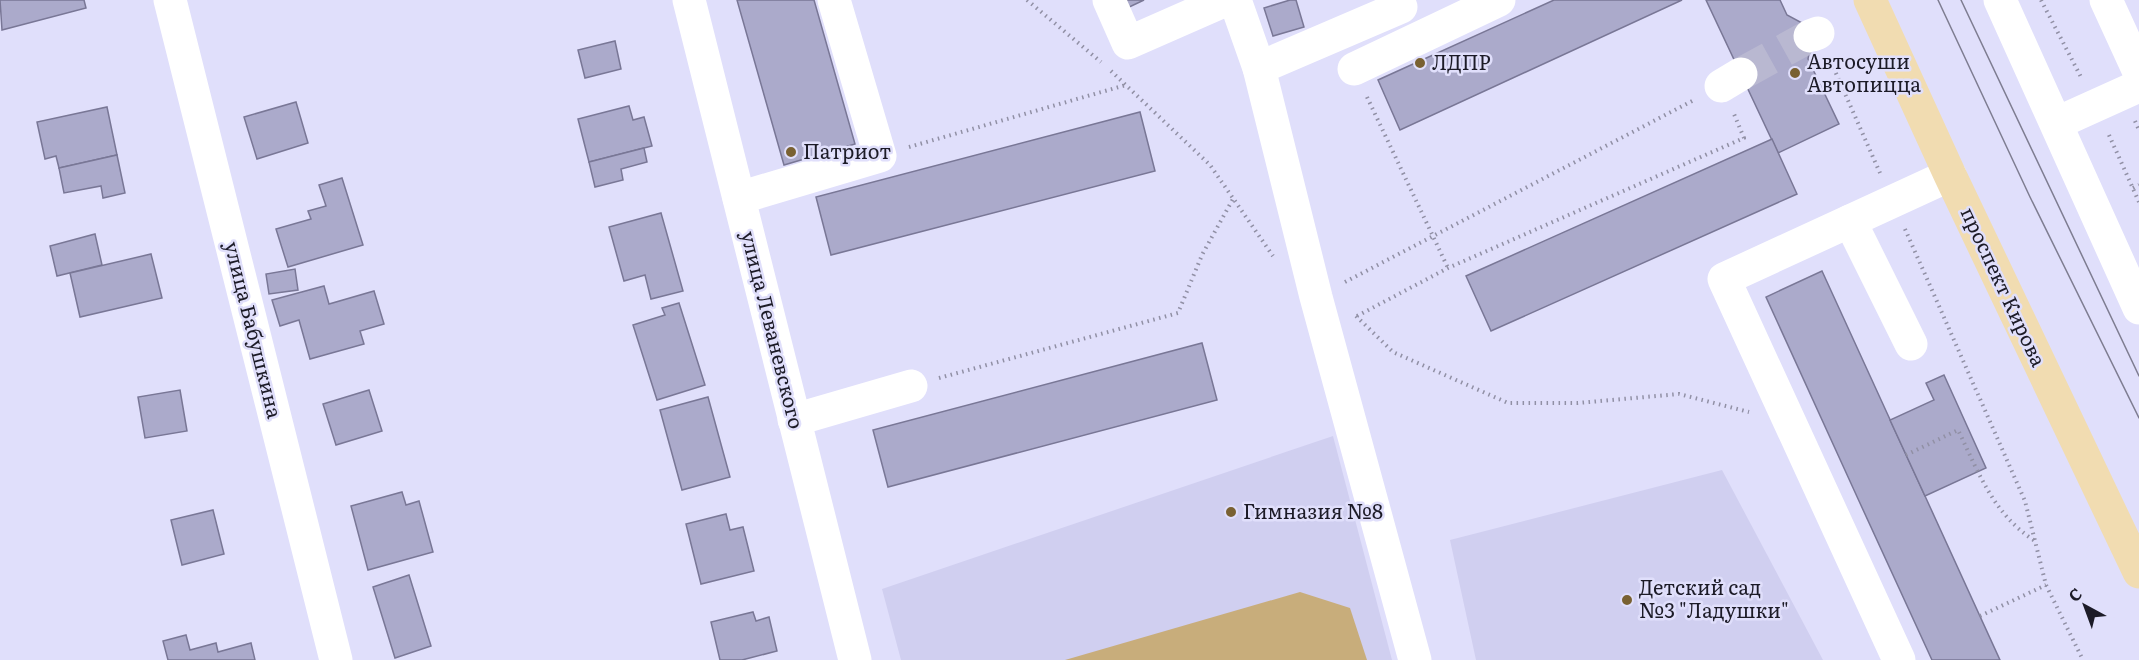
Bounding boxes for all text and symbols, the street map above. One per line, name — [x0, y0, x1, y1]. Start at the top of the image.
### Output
place label: Автосуши Автопицца — [1807, 45, 1921, 98]
place label: ЛДПР — [1432, 46, 1490, 76]
marker: ЛДПР — [1413, 56, 1427, 70]
marker: Автосуши Автопицца — [1788, 66, 1802, 80]
place label: Патриот — [803, 135, 892, 165]
marker: Патриот — [784, 145, 798, 159]
street label: проспект Кирова — [1955, 201, 2055, 371]
street label: улица Леваневского — [735, 227, 813, 432]
street label: улица Бабушкина — [218, 238, 291, 421]
place label: Гимназия №8 — [1243, 495, 1383, 525]
marker: Гимназия №8 — [1224, 505, 1238, 519]
place label: Детский сад №3 "Ладушки" — [1639, 571, 1789, 624]
north arrow — [2055, 576, 2115, 636]
text: С — [2062, 581, 2087, 607]
marker: Детский сад №3 "Ладушки" — [1620, 593, 1634, 607]

